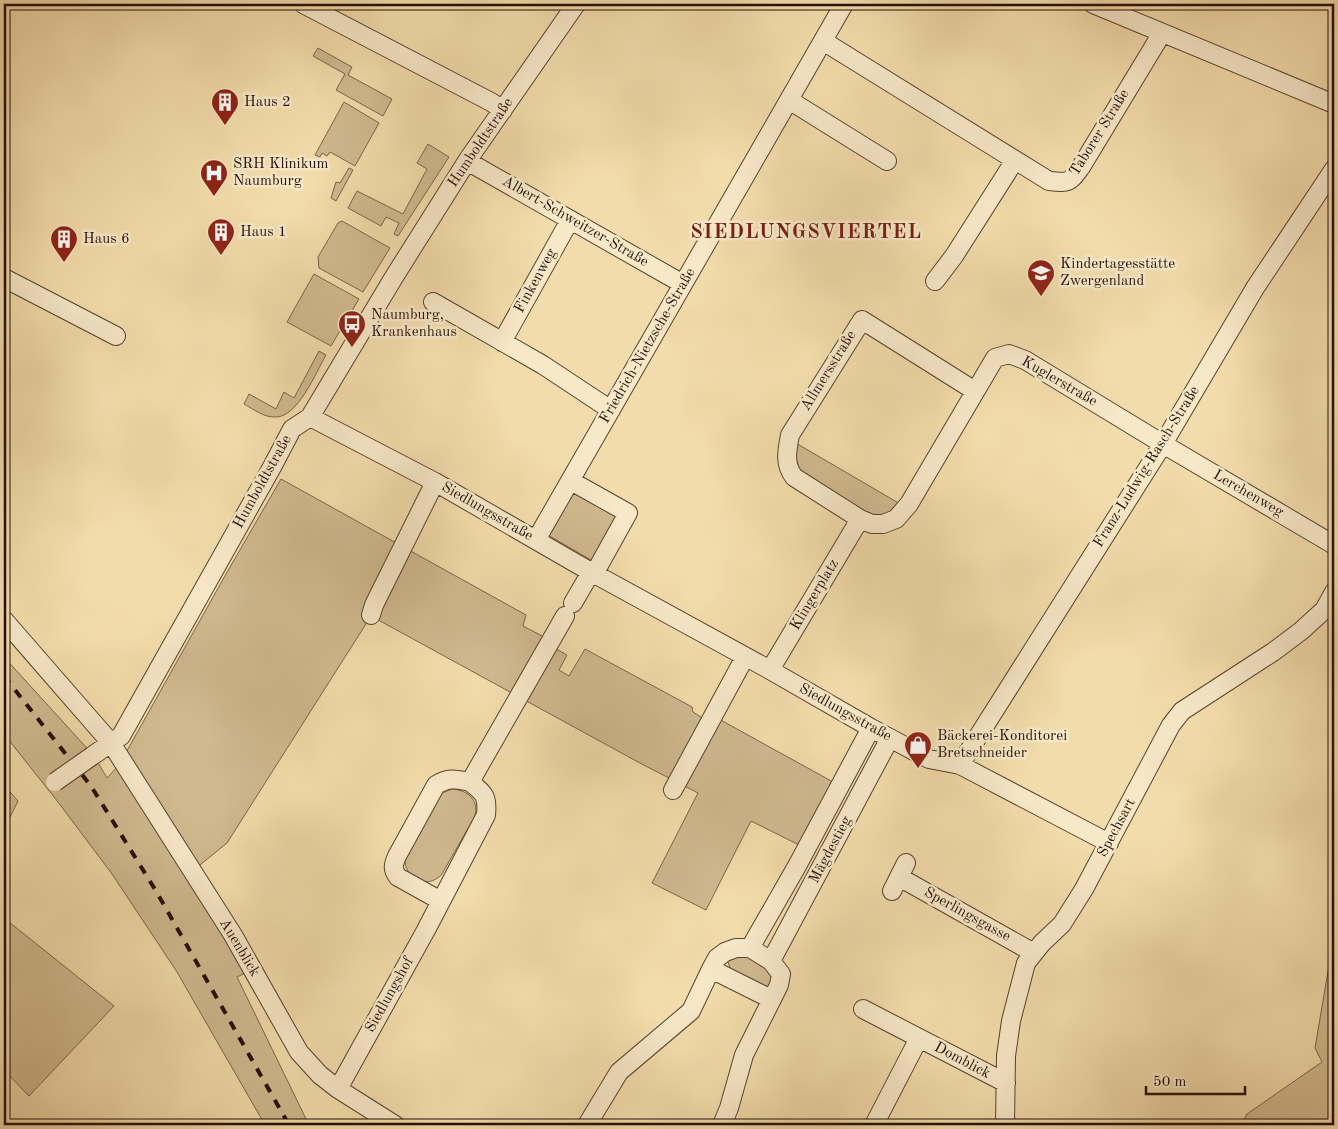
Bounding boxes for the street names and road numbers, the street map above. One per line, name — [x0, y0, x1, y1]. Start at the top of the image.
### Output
street label: Taborer Straße — [1067, 87, 1133, 179]
street label: Humboldtstraße — [446, 96, 516, 190]
street label: Albert-Schweitzer-Straße — [499, 174, 651, 270]
street label: Finkenweg — [512, 246, 560, 316]
street label: Friedrich-Nietzsche-Straße — [597, 266, 699, 426]
street label: Allmersstraße — [798, 328, 860, 414]
street label: Kuglerstraße — [1019, 354, 1099, 410]
street label: Franz-Ludwig-Rasch-Straße — [1091, 384, 1203, 550]
street label: Humboldtstraße — [231, 433, 295, 531]
street label: Lerchenweg — [1210, 468, 1286, 520]
street label: Siedlungsstraße — [439, 480, 535, 544]
street label: Klingerplatz — [788, 557, 842, 633]
street label: Siedlungsstraße — [796, 681, 894, 745]
street label: Spechsart — [1095, 796, 1139, 860]
street label: Mägdestieg — [807, 814, 855, 886]
street label: Sperlingsgasse — [921, 885, 1013, 945]
street label: Auenblick — [216, 916, 262, 980]
street label: Siedlungshof — [363, 954, 417, 1035]
street label: Domblick — [931, 1040, 993, 1082]

